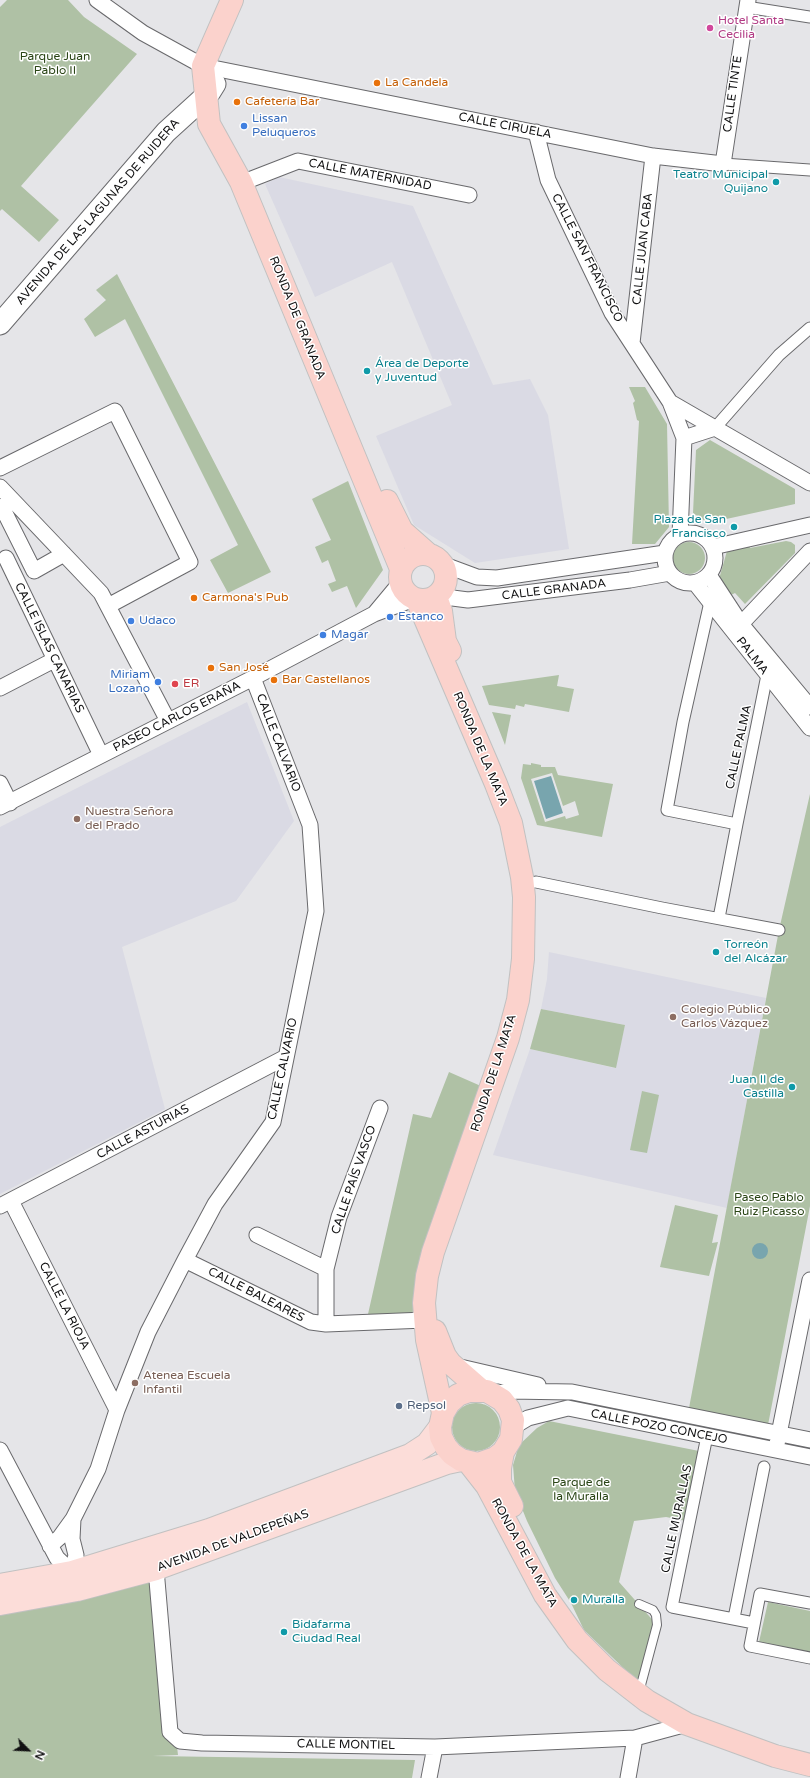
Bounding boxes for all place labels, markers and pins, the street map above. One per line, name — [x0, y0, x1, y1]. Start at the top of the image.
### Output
place label: Hotel Santa Cecilia — [718, 14, 784, 42]
marker: Hotel Santa Cecilia — [705, 23, 715, 33]
place label: La Candela — [385, 76, 448, 90]
marker: La Candela — [372, 78, 382, 88]
place label: Cafetería Bar — [245, 95, 319, 109]
marker: Cafetería Bar — [232, 97, 242, 107]
place label: Lissan Peluqueros — [252, 112, 316, 140]
marker: Lissan Peluqueros — [239, 121, 249, 131]
place label: Teatro Municipal Quijano — [673, 168, 768, 196]
marker: Teatro Municipal Quijano — [771, 177, 781, 187]
place label: Área de Deporte y Juventud — [375, 357, 469, 385]
marker: Área de Deporte y Juventud — [362, 366, 372, 376]
place label: Plaza de San Francisco — [654, 513, 726, 541]
marker: Plaza de San Francisco — [729, 522, 739, 532]
place label: Carmona's Pub — [202, 591, 288, 605]
marker: Carmona's Pub — [189, 593, 199, 603]
place label: Estanco — [398, 610, 444, 624]
marker: Estanco — [385, 612, 395, 622]
place label: Udaco — [139, 614, 176, 628]
marker: Udaco — [126, 616, 136, 626]
place label: Magar — [331, 628, 368, 642]
marker: Magar — [318, 630, 328, 640]
place label: San José — [219, 661, 269, 675]
marker: San José — [206, 663, 216, 673]
place label: Miriam Lozano — [108, 668, 150, 696]
place label: Bar Castellanos — [282, 673, 370, 687]
marker: Bar Castellanos — [269, 675, 279, 685]
marker: Miriam Lozano — [153, 677, 163, 687]
place label: ER — [183, 677, 199, 691]
marker: ER — [170, 679, 180, 689]
place label: Nuestra Señora del Prado — [85, 805, 173, 833]
marker: Nuestra Señora del Prado — [72, 814, 82, 824]
place label: Torreón del Alcázar — [724, 938, 787, 966]
marker: Torreón del Alcázar — [711, 947, 721, 957]
place label: Colegio Público Carlos Vázquez — [681, 1003, 770, 1031]
marker: Colegio Público Carlos Vázquez — [668, 1012, 678, 1022]
place label: Juan II de Castilla — [730, 1073, 784, 1101]
marker: Juan II de Castilla — [787, 1082, 797, 1092]
place label: Atenea Escuela Infantil — [143, 1369, 231, 1397]
marker: Atenea Escuela Infantil — [130, 1378, 140, 1388]
place label: Repsol — [407, 1399, 446, 1413]
marker: Repsol — [394, 1401, 404, 1411]
place label: Muralla — [582, 1593, 625, 1607]
marker: Muralla — [569, 1595, 579, 1605]
place label: Bidafarma Ciudad Real — [292, 1618, 361, 1646]
marker: Bidafarma Ciudad Real — [279, 1627, 289, 1637]

